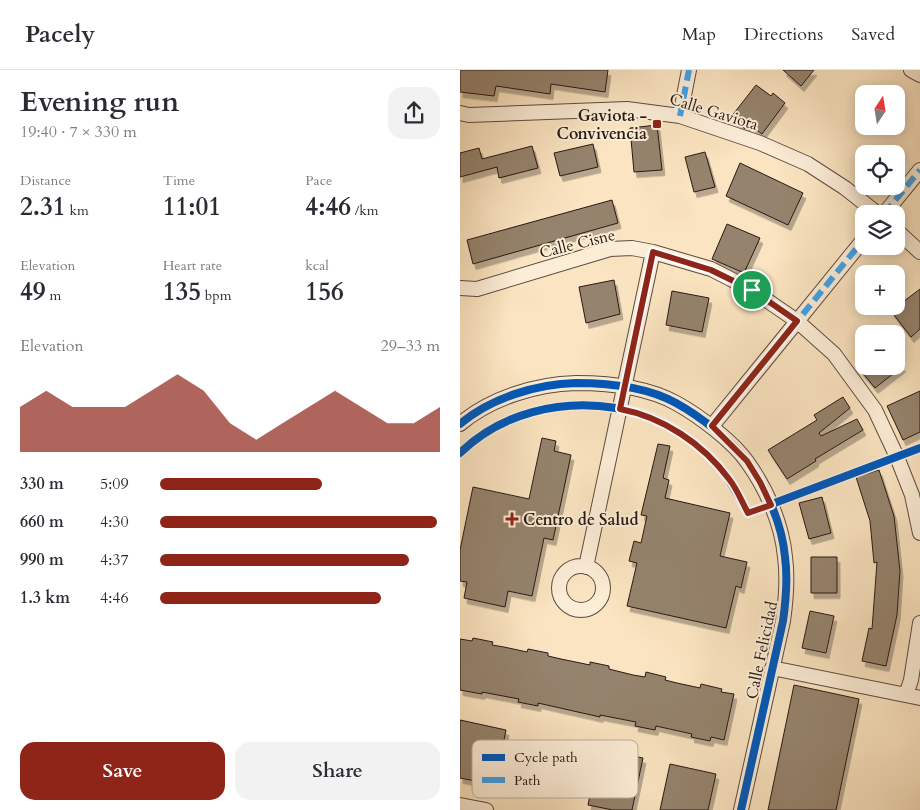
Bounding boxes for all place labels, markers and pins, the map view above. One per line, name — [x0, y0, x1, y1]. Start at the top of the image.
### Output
place label: Gaviota - Convivencia — [556, 105, 647, 145]
marker: Gaviota - Convivencia — [651, 118, 663, 130]
pin — [731, 269, 773, 311]
place label: Centro de Salud — [523, 509, 639, 531]
marker: Centro de Salud — [505, 512, 519, 526]

